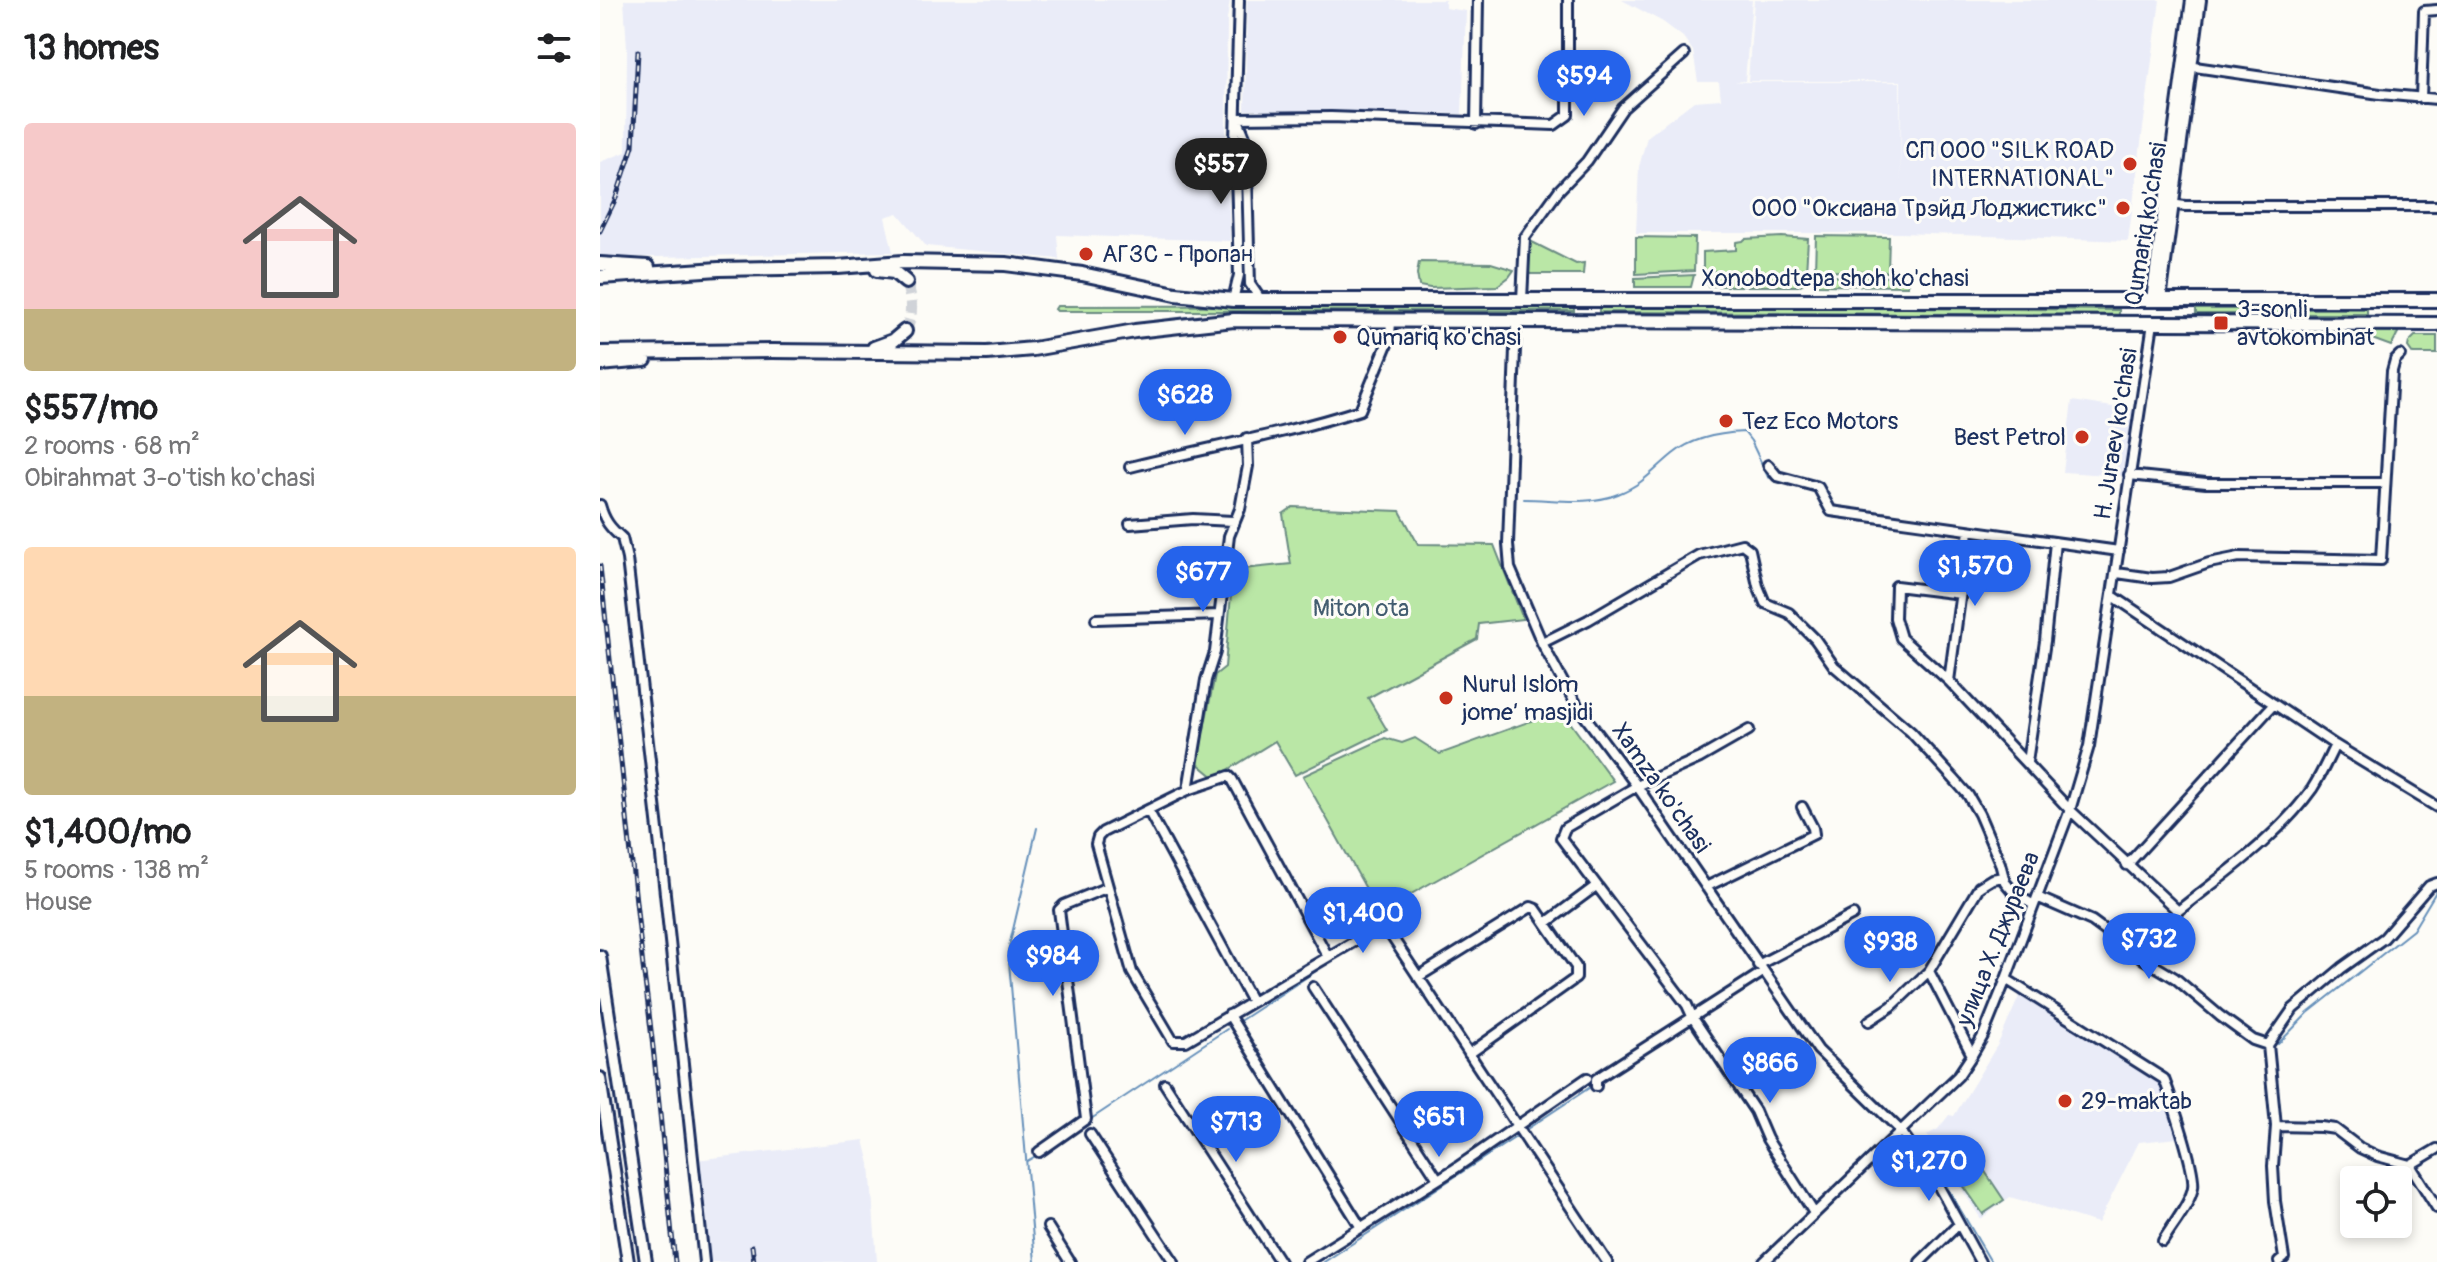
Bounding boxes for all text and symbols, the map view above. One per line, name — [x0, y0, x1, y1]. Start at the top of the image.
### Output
icon: filters — [532, 26, 576, 70]
text: 13 homes — [24, 27, 159, 70]
pin: $594 — [1537, 50, 1631, 118]
text: $594 — [1556, 60, 1612, 92]
place label: СП ООО "SILK ROAD INTERNATIONAL" — [1905, 136, 2114, 193]
pin: $557 — [1174, 138, 1268, 206]
street label: Qumariq ko'chasi — [2119, 140, 2173, 308]
text: $557 — [1193, 148, 1249, 180]
marker: СП ООО "SILK ROAD INTERNATIONAL" — [2121, 155, 2139, 173]
icon: home — [228, 175, 372, 319]
place label: ООО "Оксиана Трэйд Лоджистикс" — [1751, 194, 2107, 223]
marker: ООО "Оксиана Трэйд Лоджистикс" — [2114, 199, 2132, 217]
place label: АГЗС - Пропан — [1102, 240, 1253, 269]
marker: АГЗС - Пропан — [1077, 245, 1095, 263]
street label: Xonobodtepa shoh ko'chasi — [1701, 264, 1969, 293]
place label: 3-sonli avtokombinat — [2237, 295, 2375, 352]
marker: 3-sonli avtokombinat — [2212, 314, 2230, 332]
place label: Qumariq ko'chasi — [1356, 323, 1521, 352]
marker: Qumariq ko'chasi — [1331, 328, 1349, 346]
street label: H. Juraev ko'chasi — [2088, 346, 2144, 522]
pin: $628 — [1138, 369, 1232, 437]
text: $628 — [1157, 379, 1213, 411]
text: $557/mo — [24, 387, 158, 430]
place label: Tez Eco Motors — [1742, 407, 1898, 436]
marker: Tez Eco Motors — [1717, 412, 1735, 430]
place label: Best Petrol — [1954, 423, 2066, 452]
marker: Best Petrol — [2073, 428, 2091, 446]
text: 2 rooms · 68 m² — [24, 430, 200, 462]
text: Obirahmat 3-o'tish ko'chasi — [24, 462, 315, 494]
pin: $1,570 — [1910, 540, 2040, 608]
pin: $677 — [1156, 546, 1250, 614]
text: $1,570 — [1937, 550, 2013, 582]
text: $677 — [1175, 556, 1231, 588]
park label: Miton ota — [1313, 594, 1409, 623]
icon: home — [228, 599, 372, 743]
place label: Nurul Islom jome’ masjidi — [1461, 670, 1593, 727]
marker: Nurul Islom jome’ masjidi — [1437, 689, 1455, 707]
street label: Xamza ko'chasi — [1605, 717, 1717, 859]
text: $1,400/mo — [24, 811, 191, 854]
street label: улица Х. Джураева — [1949, 848, 2046, 1031]
text: 5 rooms · 138 m² — [24, 854, 209, 886]
text: House — [24, 886, 92, 918]
pin: $1,400 — [1298, 887, 1428, 955]
text: $1,400 — [1322, 897, 1404, 929]
pin: $732 — [2102, 913, 2196, 981]
pin: $938 — [1843, 916, 1937, 984]
text: $732 — [2121, 923, 2177, 955]
text: $938 — [1862, 926, 1918, 958]
pin: $984 — [1006, 930, 1100, 998]
text: $984 — [1025, 940, 1081, 972]
pin: $866 — [1723, 1037, 1817, 1105]
text: $866 — [1741, 1047, 1799, 1079]
place label: 29-maktab — [2081, 1087, 2192, 1116]
pin: $651 — [1392, 1091, 1486, 1159]
marker: 29-maktab — [2056, 1092, 2074, 1110]
pin: $713 — [1189, 1096, 1283, 1164]
text: $651 — [1412, 1101, 1466, 1133]
text: $713 — [1210, 1106, 1262, 1138]
pin: $1,270 — [1864, 1135, 1994, 1203]
text: $1,270 — [1891, 1145, 1967, 1177]
map controls — [2340, 1166, 2412, 1238]
button: locate — [2340, 1166, 2412, 1238]

